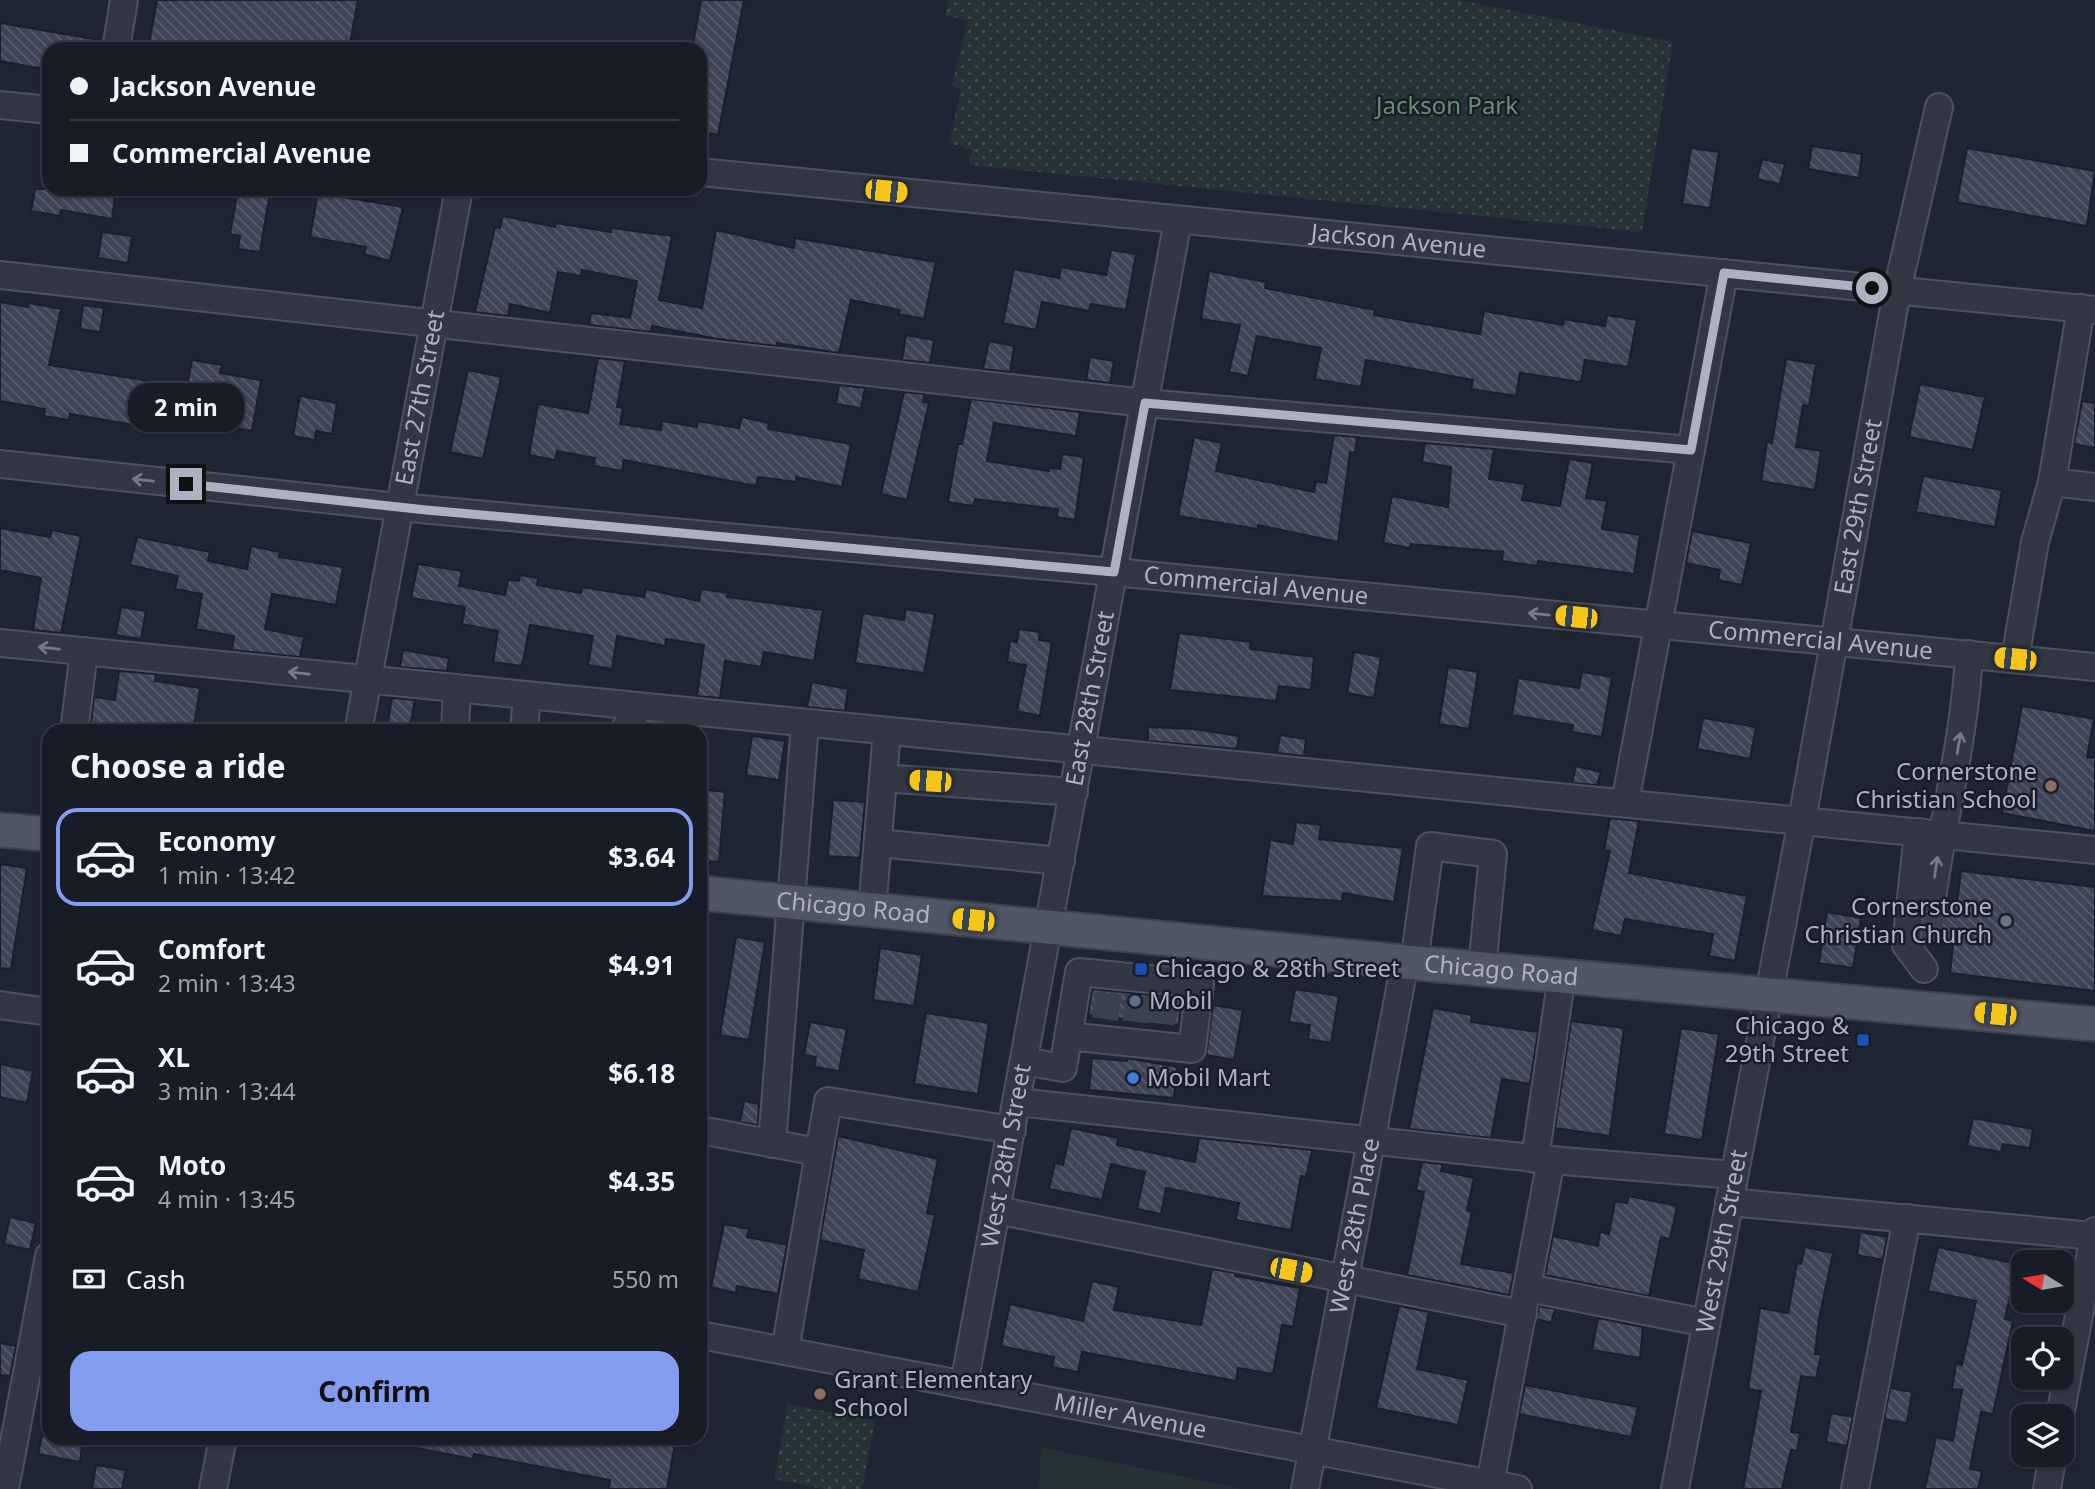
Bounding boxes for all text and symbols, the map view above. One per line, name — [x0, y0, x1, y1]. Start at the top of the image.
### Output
text: Jackson Avenue — [112, 68, 316, 104]
park label: Jackson Park — [1374, 88, 1518, 121]
text: Commercial Avenue — [112, 135, 371, 171]
car — [865, 178, 908, 204]
street label: Jackson Avenue — [1308, 214, 1488, 265]
route start — [1856, 272, 1888, 304]
street label: East 27th Street — [386, 307, 451, 488]
callout: 2 min — [128, 382, 244, 432]
text: 2 min — [154, 391, 218, 423]
street label: East 29th Street — [1825, 416, 1889, 597]
route end — [170, 468, 202, 500]
one-way arrow — [133, 473, 155, 486]
street label: Commercial Avenue — [1142, 557, 1370, 612]
car — [1555, 604, 1598, 630]
one-way arrow — [1529, 607, 1551, 620]
street label: East 28th Street — [1056, 608, 1121, 789]
street label: Commercial Avenue — [1707, 612, 1934, 666]
one-way arrow — [38, 641, 60, 654]
car — [1994, 646, 2037, 672]
one-way arrow — [288, 666, 311, 679]
one-way arrow — [1952, 732, 1966, 755]
text: Choose a ride — [70, 744, 286, 787]
place label: Cornerstone Christian School — [1855, 754, 2037, 815]
car — [909, 769, 952, 793]
marker: Cornerstone Christian School — [2043, 778, 2059, 794]
text: Economy — [158, 823, 276, 859]
icon: car — [74, 826, 137, 889]
text: $3.64 — [608, 839, 675, 875]
one-way arrow — [1930, 856, 1943, 879]
text: 1 min · 13:42 — [158, 859, 296, 891]
street label: Chicago Road — [775, 883, 932, 930]
place label: Cornerstone Christian Church — [1804, 889, 1992, 950]
car — [952, 907, 995, 933]
marker: Cornerstone Christian Church — [1998, 913, 2014, 929]
text: Comfort — [158, 931, 266, 967]
icon: car — [74, 934, 137, 997]
street label: Chicago Road — [1423, 946, 1580, 992]
text: $4.91 — [608, 947, 675, 983]
place label: Chicago & 28th Street — [1155, 951, 1400, 984]
marker: Chicago & 28th Street — [1133, 961, 1149, 977]
text: 2 min · 13:43 — [158, 967, 296, 999]
place label: Mobil — [1149, 983, 1212, 1016]
marker: Mobil — [1127, 993, 1143, 1009]
car — [1974, 1001, 2017, 1027]
place label: Chicago & 29th Street — [1725, 1008, 1849, 1069]
marker: Chicago & 29th Street — [1855, 1032, 1871, 1048]
text: XL — [158, 1039, 190, 1075]
icon: car — [74, 1042, 137, 1105]
text: $6.18 — [608, 1055, 675, 1091]
place label: Mobil Mart — [1147, 1060, 1271, 1093]
street label: West 28th Street — [972, 1061, 1038, 1250]
marker: Mobil Mart — [1125, 1070, 1141, 1086]
text: 3 min · 13:44 — [158, 1075, 296, 1107]
street label: West 28th Place — [1321, 1135, 1386, 1316]
street label: West 29th Street — [1687, 1146, 1754, 1336]
text: Moto — [158, 1147, 226, 1183]
icon: car — [74, 1150, 137, 1213]
text: $4.35 — [608, 1163, 675, 1199]
text: 4 min · 13:45 — [158, 1183, 296, 1215]
north arrow — [2011, 1250, 2074, 1312]
map controls — [2011, 1250, 2074, 1467]
car — [1269, 1256, 1314, 1284]
icon: cash — [70, 1260, 108, 1298]
text: Cash — [126, 1261, 186, 1297]
text: 550 m — [612, 1263, 679, 1295]
button: locate — [2011, 1327, 2074, 1390]
button: Confirm — [70, 1351, 679, 1431]
place label: Grant Elementary School — [834, 1362, 1033, 1423]
street label: Miller Avenue — [1052, 1384, 1210, 1445]
marker: Grant Elementary School — [812, 1386, 828, 1402]
button: layers — [2011, 1404, 2074, 1467]

